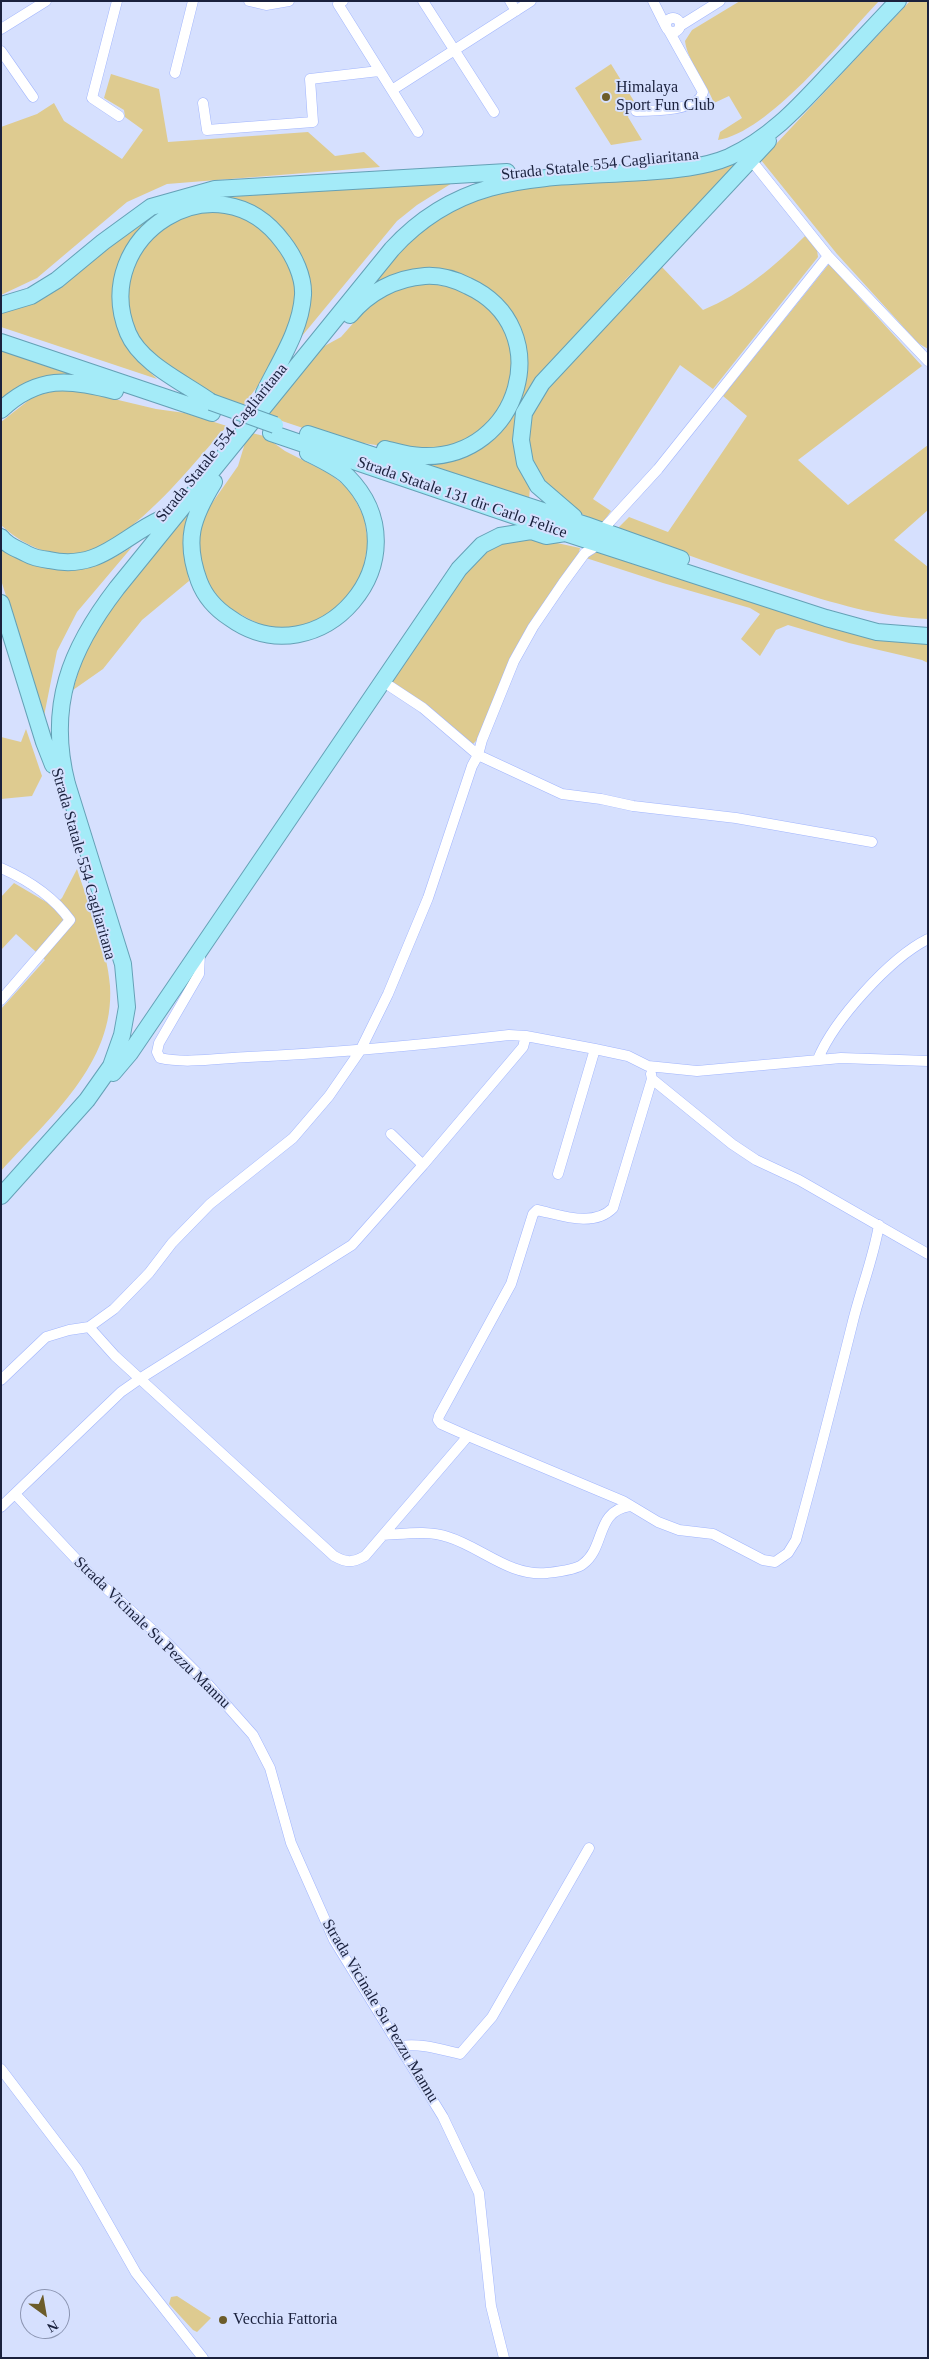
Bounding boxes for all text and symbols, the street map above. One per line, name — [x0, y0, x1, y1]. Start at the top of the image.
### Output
place label: Himalaya Sport Fun Club — [616, 78, 715, 116]
marker: Himalaya Sport Fun Club — [600, 91, 612, 103]
street label: Strada Statale 554 Cagliaritana — [500, 145, 700, 185]
street label: Strada Statale 554 Cagliaritana — [152, 360, 292, 526]
street label: Strada Statale 131 dir Carlo Felice — [354, 453, 570, 543]
street label: Strada Statale 554 Cagliaritana — [46, 766, 120, 962]
street label: Strada Vicinale Su Pezzu Mannu — [70, 1553, 234, 1713]
street label: Strada Vicinale Su Pezzu Mannu — [318, 1916, 442, 2106]
north arrow — [20, 2289, 70, 2339]
place label: Vecchia Fattoria — [233, 2310, 337, 2330]
marker: Vecchia Fattoria — [217, 2314, 229, 2326]
text: N — [44, 2317, 61, 2335]

